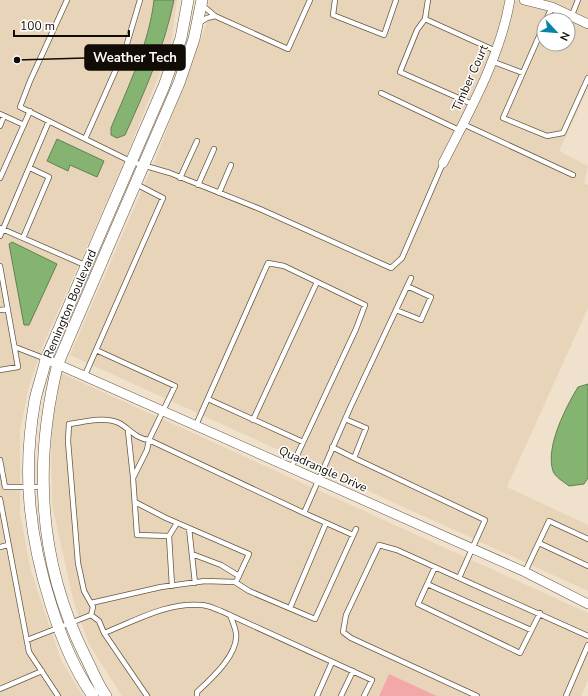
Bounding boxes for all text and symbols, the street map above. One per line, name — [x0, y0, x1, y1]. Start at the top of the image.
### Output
scale bar — [14, 12, 129, 38]
north arrow — [536, 12, 576, 52]
text: 100 m — [20, 18, 55, 34]
text: N — [556, 29, 573, 43]
street label: Timber Court — [448, 42, 492, 114]
callout: Weather Tech — [85, 45, 185, 70]
text: Weather Tech — [93, 49, 177, 67]
street label: Remington Boulevard — [40, 247, 100, 361]
street label: Quadrangle Drive — [276, 442, 370, 496]

